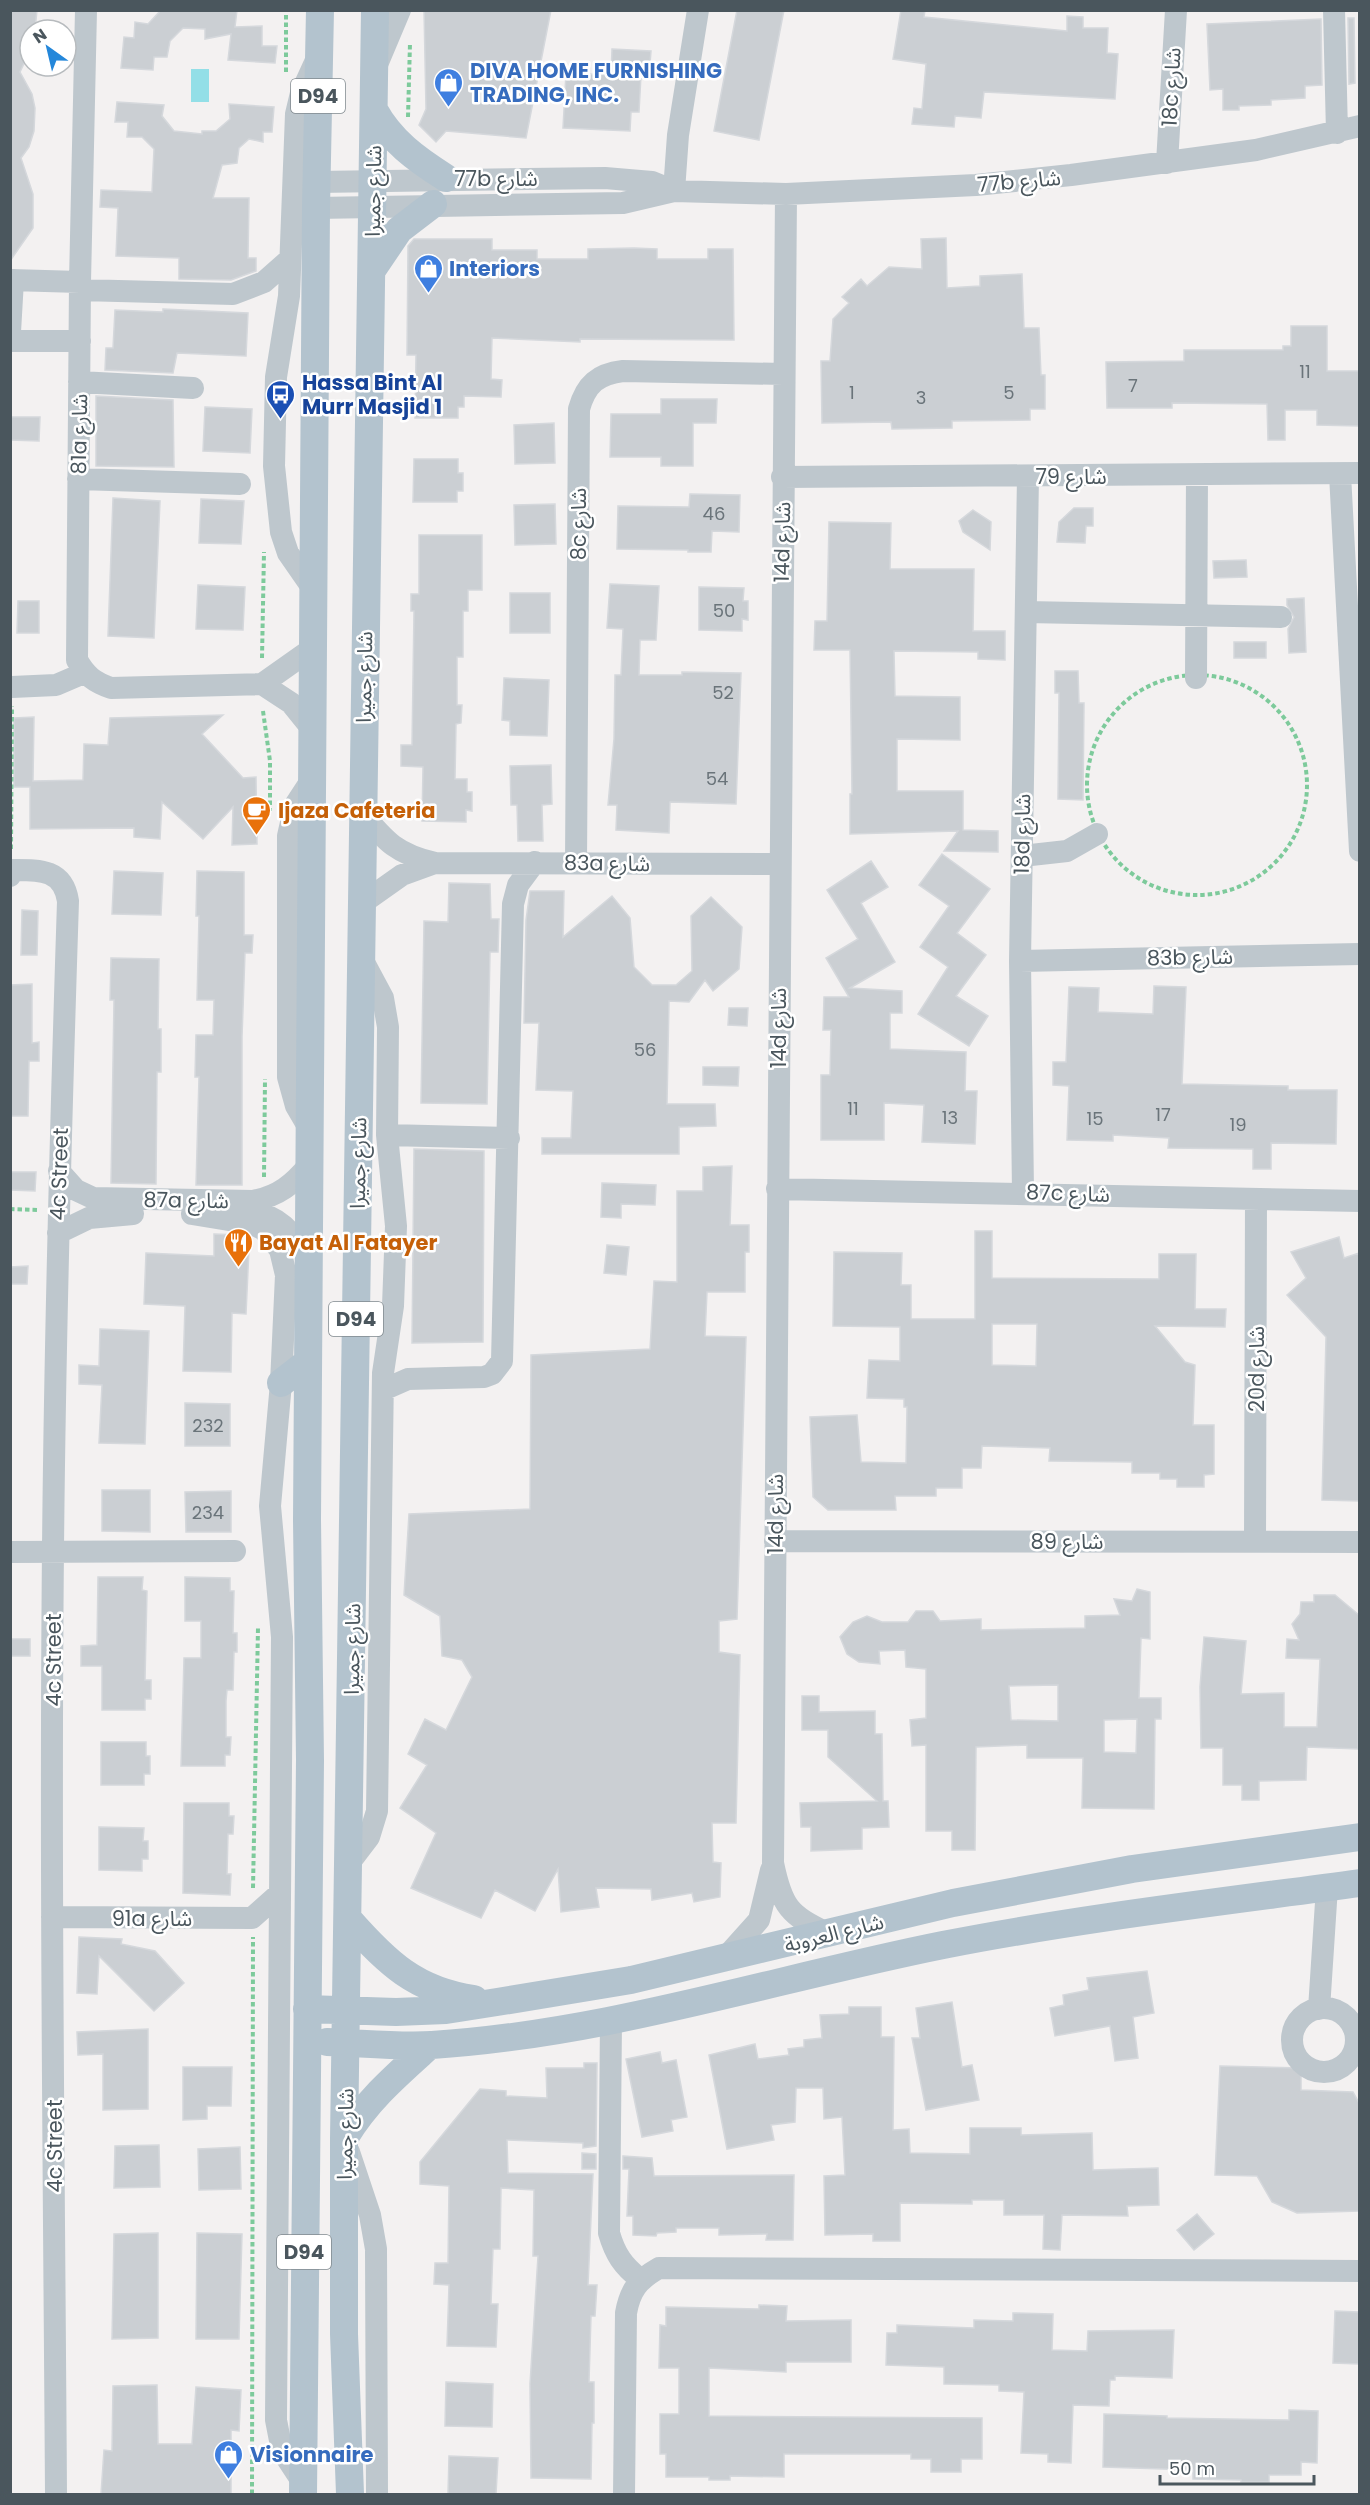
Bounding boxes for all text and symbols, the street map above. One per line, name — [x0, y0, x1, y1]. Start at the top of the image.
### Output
north arrow — [18, 18, 78, 78]
text: N — [28, 23, 51, 49]
street label: 18c شارع — [1154, 47, 1189, 127]
place label: DIVA HOME FURNISHING TRADING, INC. — [470, 56, 722, 109]
shop icon: DIVA HOME FURNISHING TRADING, INC. — [433, 66, 465, 108]
road number: D94 — [291, 79, 345, 113]
street label: شارع جميرا — [358, 145, 389, 237]
street label: 77b شارع — [976, 163, 1062, 200]
street label: 77b شارع — [454, 164, 538, 194]
shop icon: Interiors — [412, 252, 444, 294]
place label: Interiors — [449, 254, 540, 283]
house number: 11 — [1299, 359, 1311, 384]
place label: Hassa Bint Al Murr Masjid 1 — [302, 368, 443, 421]
house number: 7 — [1128, 373, 1138, 398]
bus stop icon: Hassa Bint Al Murr Masjid 1 — [265, 378, 297, 420]
house number: 1 — [849, 380, 855, 405]
house number: 5 — [1003, 380, 1015, 405]
house number: 3 — [916, 385, 926, 410]
street label: 81a شارع — [64, 393, 95, 475]
street label: شارع 79 — [1035, 462, 1107, 492]
street label: 8c شارع — [564, 488, 594, 560]
house number: 46 — [703, 501, 725, 526]
street label: 14d شارع — [767, 501, 798, 583]
house number: 50 — [713, 598, 735, 623]
street label: شارع جميرا — [349, 631, 380, 723]
house number: 52 — [712, 680, 734, 705]
house number: 54 — [706, 766, 728, 791]
street label: 18d شارع — [1007, 793, 1038, 875]
cafe icon: Ijaza Cafeteria — [241, 794, 273, 836]
place label: Ijaza Cafeteria — [278, 796, 435, 825]
street label: 83a شارع — [564, 848, 650, 879]
street label: 83b شارع — [1147, 942, 1233, 973]
street label: 14d شارع — [764, 988, 794, 1068]
house number: 56 — [634, 1037, 656, 1062]
house number: 11 — [847, 1096, 859, 1121]
house number: 17 — [1155, 1102, 1171, 1127]
house number: 13 — [942, 1105, 958, 1130]
house number: 15 — [1086, 1106, 1104, 1131]
house number: 19 — [1229, 1112, 1247, 1137]
street label: شارع جميرا — [343, 1117, 374, 1209]
street label: 4c Street — [43, 1127, 75, 1221]
street label: 87c شارع — [1025, 1177, 1110, 1210]
street label: 87a شارع — [143, 1185, 229, 1216]
restaurant icon: Bayat Al Fatayer — [222, 1226, 254, 1268]
place label: Bayat Al Fatayer — [259, 1228, 437, 1257]
road number: D94 — [329, 1302, 383, 1336]
street label: 20d شارع — [1242, 1326, 1272, 1412]
house number: 232 — [192, 1413, 224, 1438]
street label: 14d شارع — [761, 1474, 791, 1554]
house number: 234 — [192, 1500, 224, 1525]
street label: شارع 89 — [1030, 1527, 1104, 1557]
street label: شارع جميرا — [337, 1603, 368, 1695]
street label: 4c Street — [39, 1613, 68, 1707]
street label: 91a شارع — [112, 1904, 192, 1934]
street label: شارع العروبة — [781, 1907, 887, 1960]
street label: شارع جميرا — [330, 2088, 361, 2180]
street label: 4c Street — [40, 2099, 69, 2193]
road number: D94 — [277, 2235, 331, 2269]
shop icon: Visionnaire — [213, 2438, 245, 2480]
place label: Visionnaire — [250, 2440, 374, 2469]
scale bar — [1160, 2448, 1314, 2486]
text: 50 m — [1169, 2456, 1215, 2481]

